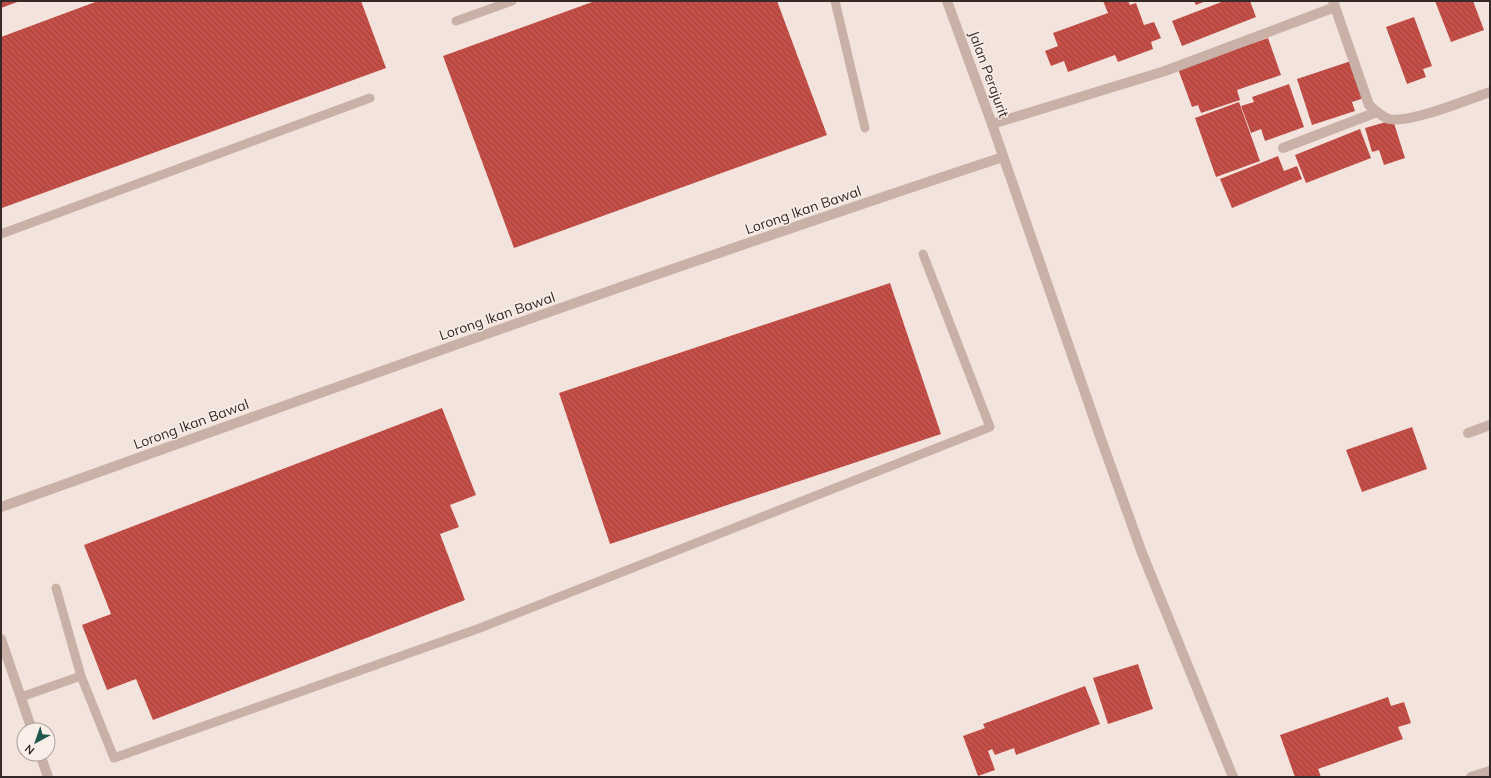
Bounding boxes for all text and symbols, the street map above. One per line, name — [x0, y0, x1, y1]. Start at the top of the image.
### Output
street label: Jalan Perajurit — [965, 28, 1013, 120]
street label: Lorong Ikan Bawal — [743, 182, 863, 238]
street label: Lorong Ikan Bawal — [437, 288, 557, 344]
street label: Lorong Ikan Bawal — [131, 395, 251, 453]
north arrow — [16, 722, 56, 762]
text: N — [22, 742, 37, 758]

